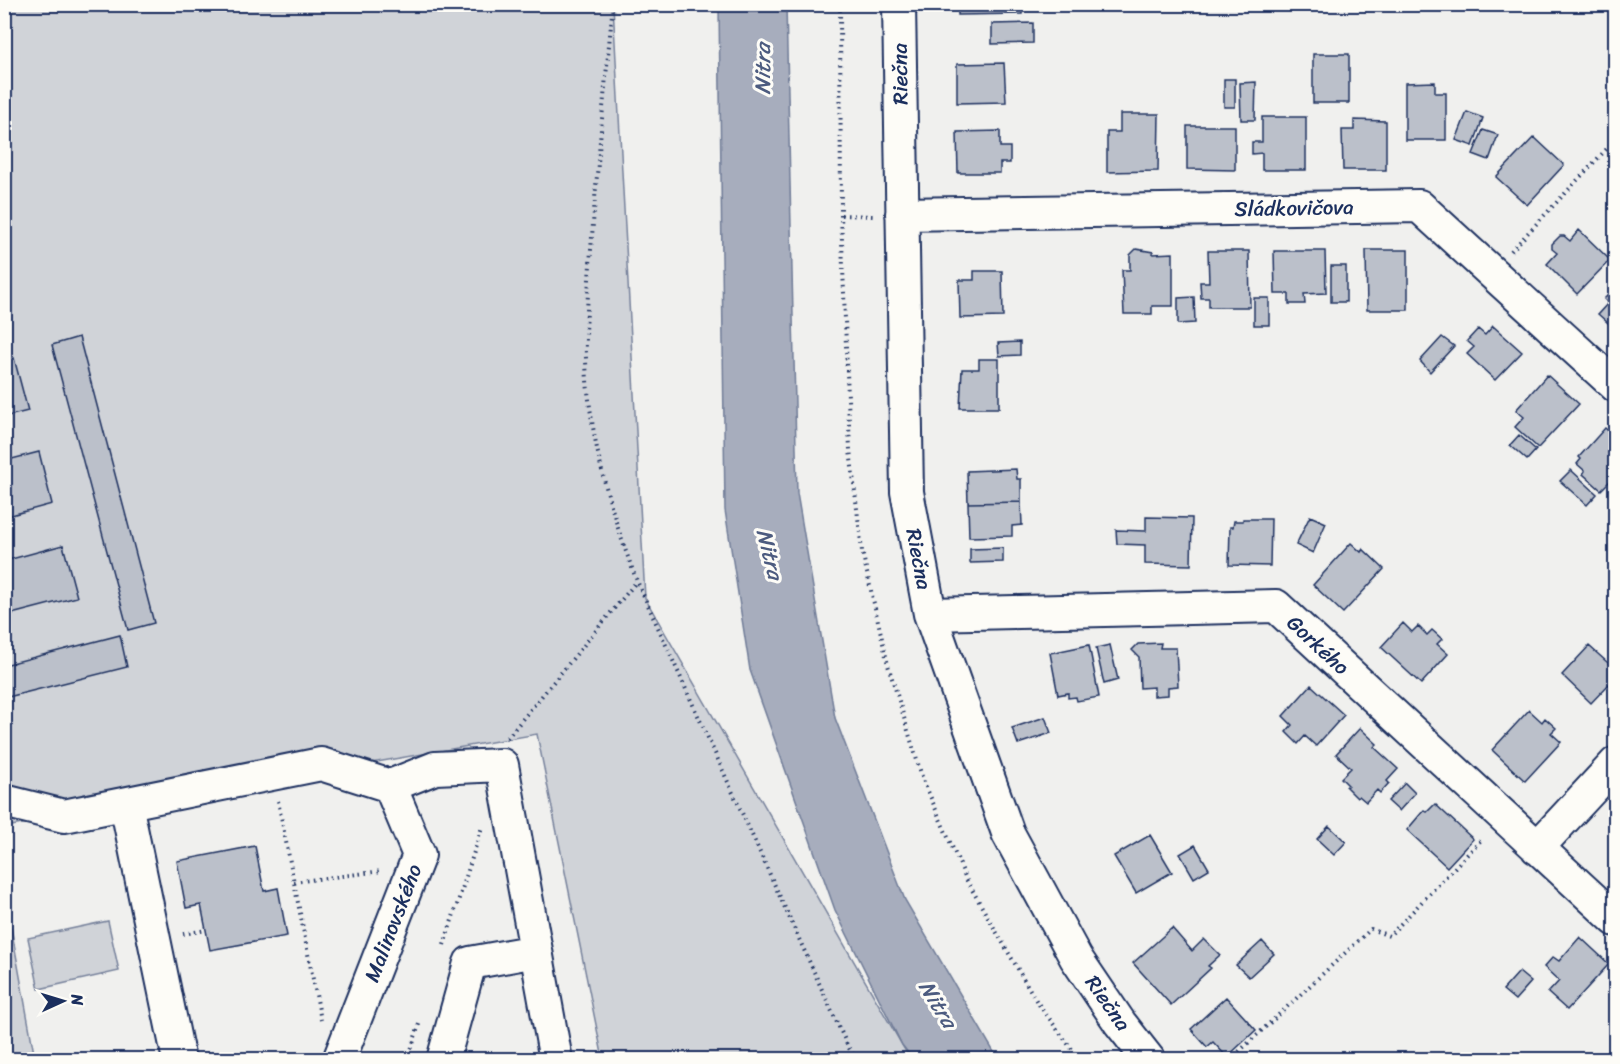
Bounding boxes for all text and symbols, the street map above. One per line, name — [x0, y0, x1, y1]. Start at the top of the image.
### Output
water label: Nitra — [743, 41, 782, 95]
street label: Riečna — [880, 42, 920, 105]
street label: Sládkovičova — [1234, 188, 1354, 228]
water label: Nitra — [745, 525, 796, 586]
street label: Riečna — [894, 525, 944, 593]
street label: Gorkého — [1277, 605, 1359, 685]
street label: Malinovského — [353, 858, 433, 988]
street label: Riečna — [1075, 967, 1142, 1040]
north arrow — [33, 971, 93, 1031]
water label: Nitra — [908, 972, 970, 1038]
text: N — [63, 992, 92, 1007]

